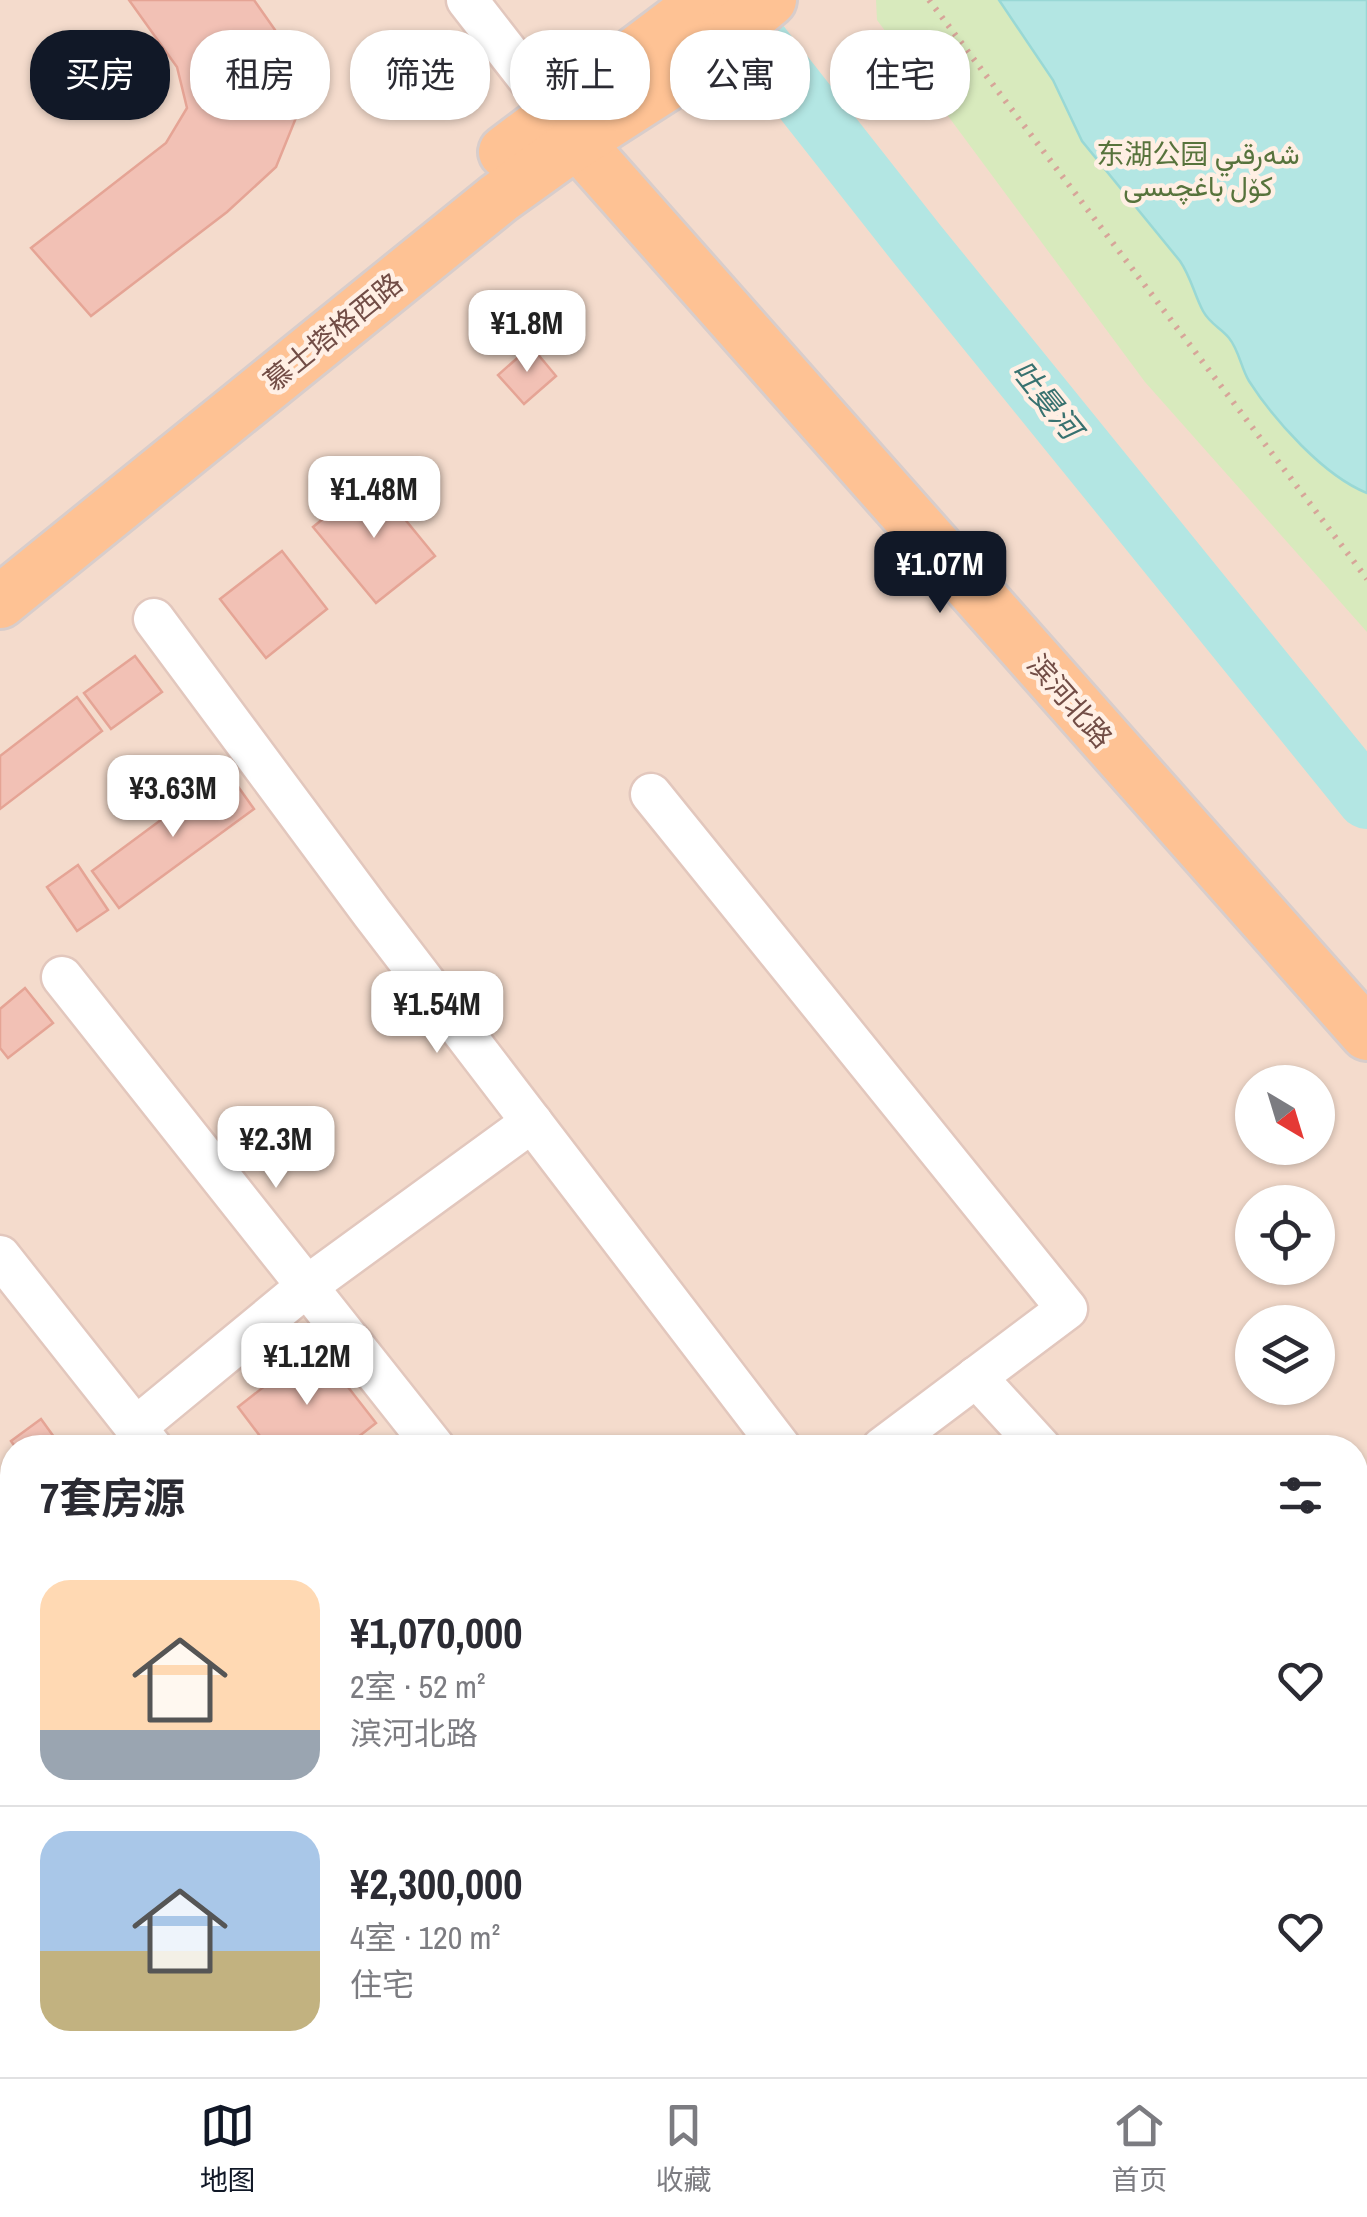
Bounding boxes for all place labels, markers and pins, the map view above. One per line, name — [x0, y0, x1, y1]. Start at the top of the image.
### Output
pin: ¥1.8M — [457, 290, 597, 375]
pin: ¥1.48M — [293, 456, 455, 541]
pin: ¥1.07M — [859, 531, 1021, 616]
pin: ¥3.63M — [92, 755, 254, 840]
pin: ¥1.54M — [356, 971, 518, 1056]
pin: ¥2.3M — [206, 1106, 346, 1191]
pin: ¥1.12M — [226, 1323, 388, 1408]

